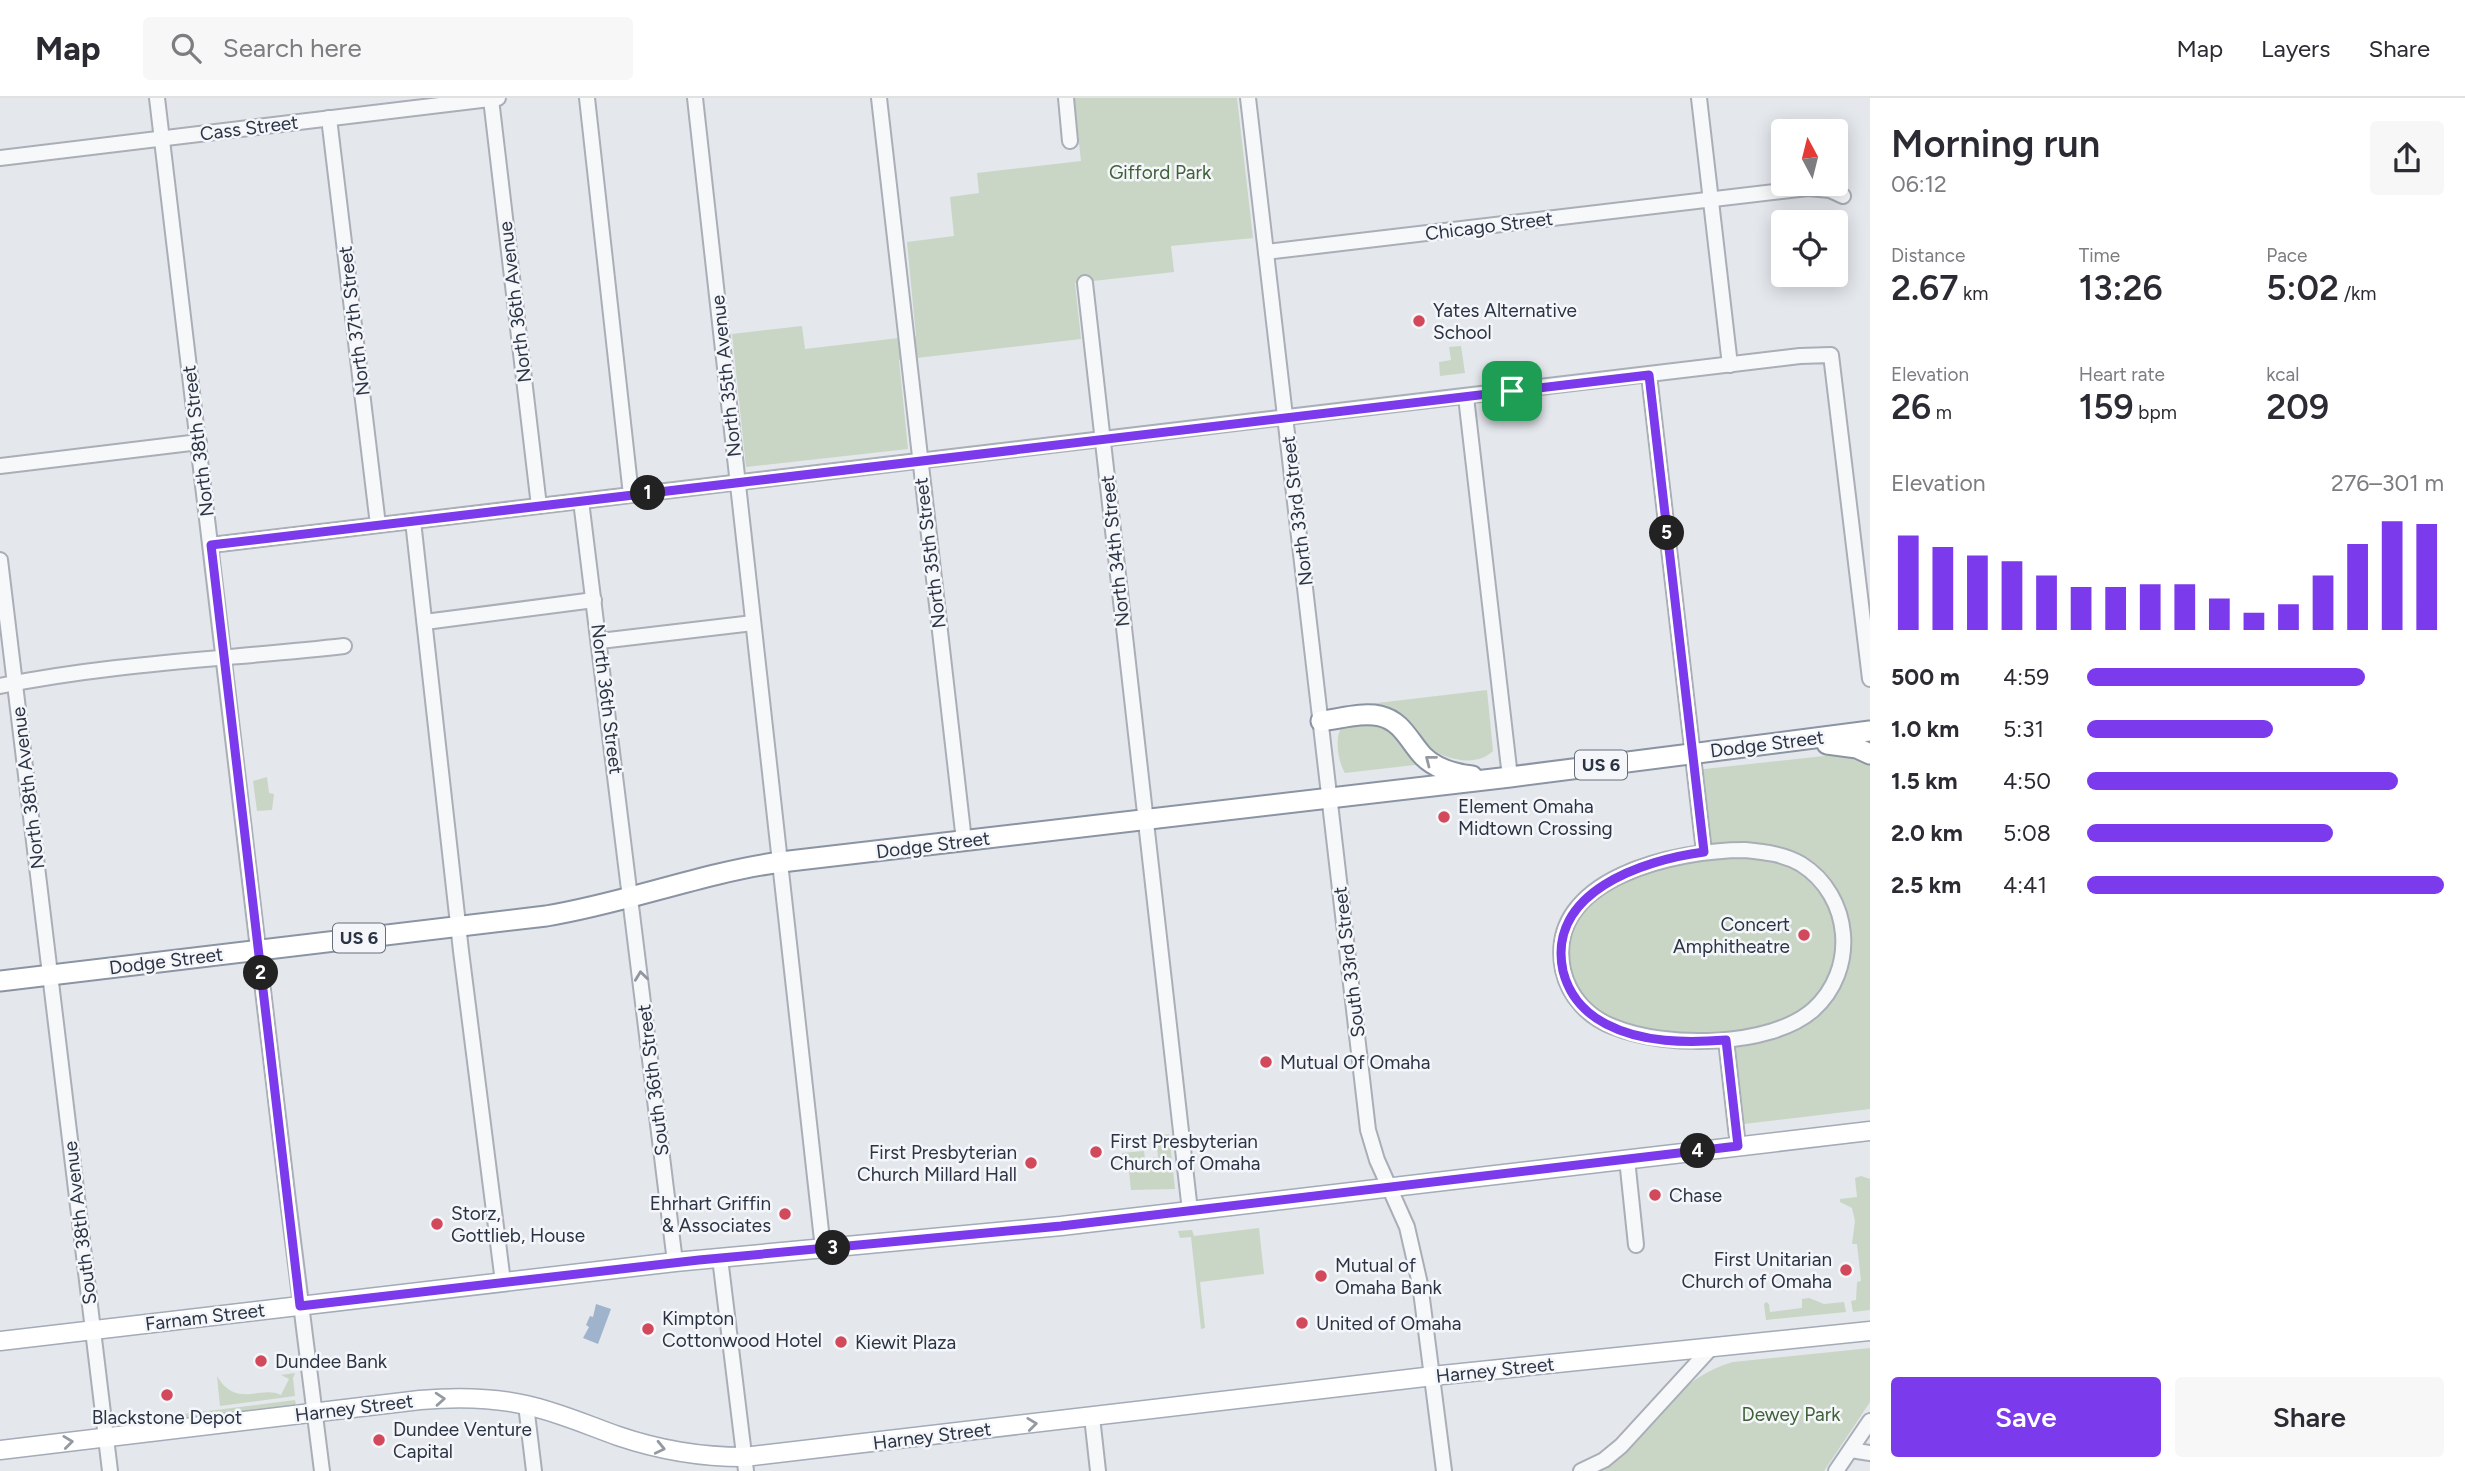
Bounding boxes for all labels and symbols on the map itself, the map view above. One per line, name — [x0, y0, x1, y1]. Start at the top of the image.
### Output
street label: Cass Street — [198, 111, 300, 145]
north arrow — [1771, 119, 1848, 196]
park label: Gifford Park — [1109, 161, 1212, 184]
street label: Chicago Street — [1424, 207, 1554, 245]
street label: North 36th Avenue — [494, 220, 536, 384]
street label: North 37th Street — [333, 245, 375, 397]
street label: North 35th Avenue — [706, 294, 746, 458]
place label: Yates Alternative School — [1433, 299, 1577, 344]
marker: Yates Alternative School — [1411, 313, 1427, 329]
pin — [1482, 361, 1542, 421]
street label: North 38th Street — [177, 364, 219, 518]
street label: North 33rd Street — [1276, 435, 1318, 587]
street label: North 34th Street — [1096, 474, 1134, 628]
pin: 1 — [630, 476, 666, 510]
street label: North 35th Street — [909, 476, 951, 630]
pin: 5 — [1650, 516, 1684, 550]
street label: North 36th Street — [586, 622, 628, 776]
street label: North 38th Avenue — [7, 706, 49, 870]
street label: Dodge Street — [1709, 726, 1825, 762]
road number: US 6 — [1575, 750, 1627, 780]
one-way arrow — [1425, 756, 1438, 769]
place label: Element Omaha Midtown Crossing — [1458, 795, 1613, 840]
marker: Element Omaha Midtown Crossing — [1436, 809, 1452, 825]
street label: Dodge Street — [875, 827, 991, 863]
street label: South 33rd Street — [1328, 885, 1370, 1039]
place label: Concert Amphitheatre — [1673, 913, 1790, 958]
road number: US 6 — [333, 924, 385, 952]
marker: Concert Amphitheatre — [1796, 927, 1812, 943]
street label: Dodge Street — [108, 943, 224, 979]
pin: 2 — [244, 956, 278, 990]
one-way arrow — [633, 970, 648, 982]
street label: South 36th Street — [632, 1003, 674, 1157]
place label: Mutual Of Omaha — [1280, 1051, 1430, 1074]
marker: Mutual Of Omaha — [1258, 1054, 1274, 1070]
place label: First Presbyterian Church of Omaha — [1110, 1130, 1261, 1175]
pin: 4 — [1680, 1134, 1716, 1168]
street label: South 38th Avenue — [59, 1140, 101, 1306]
place label: First Presbyterian Church Millard Hall — [857, 1141, 1017, 1186]
marker: First Presbyterian Church of Omaha — [1088, 1144, 1104, 1160]
marker: First Presbyterian Church Millard Hall — [1023, 1155, 1039, 1171]
place label: Chase — [1669, 1184, 1722, 1207]
marker: Chase — [1647, 1187, 1663, 1203]
place label: Ehrhart Griffin & Associates — [650, 1192, 771, 1237]
place label: Storz, Gottlieb, House — [451, 1202, 585, 1247]
marker: Ehrhart Griffin & Associates — [777, 1206, 793, 1222]
marker: Storz, Gottlieb, House — [429, 1216, 445, 1232]
pin: 3 — [816, 1230, 850, 1266]
place label: First Unitarian Church of Omaha — [1681, 1248, 1832, 1293]
place label: Mutual of Omaha Bank — [1335, 1254, 1442, 1299]
marker: First Unitarian Church of Omaha — [1838, 1262, 1854, 1278]
marker: Mutual of Omaha Bank — [1313, 1268, 1329, 1284]
street label: Farnam Street — [144, 1298, 266, 1336]
place label: Kimpton Cottonwood Hotel — [662, 1307, 822, 1352]
place label: United of Omaha — [1316, 1312, 1461, 1335]
marker: United of Omaha — [1294, 1315, 1310, 1331]
marker: Kimpton Cottonwood Hotel — [640, 1321, 656, 1337]
place label: Kiewit Plaza — [855, 1331, 956, 1354]
marker: Kiewit Plaza — [833, 1334, 849, 1350]
place label: Dundee Bank — [275, 1350, 388, 1373]
street label: Harney Street — [1435, 1352, 1555, 1388]
marker: Dundee Bank — [253, 1353, 269, 1369]
marker: Blackstone Depot — [159, 1387, 175, 1403]
street label: Harney Street — [294, 1389, 414, 1427]
one-way arrow — [435, 1392, 446, 1407]
park label: Dewey Park — [1742, 1403, 1841, 1426]
place label: Blackstone Depot — [92, 1406, 242, 1429]
street label: Harney Street — [872, 1417, 992, 1455]
one-way arrow — [1026, 1417, 1037, 1432]
place label: Dundee Venture Capital — [393, 1418, 532, 1463]
marker: Dundee Venture Capital — [371, 1432, 387, 1448]
one-way arrow — [62, 1434, 74, 1449]
one-way arrow — [654, 1440, 666, 1454]

